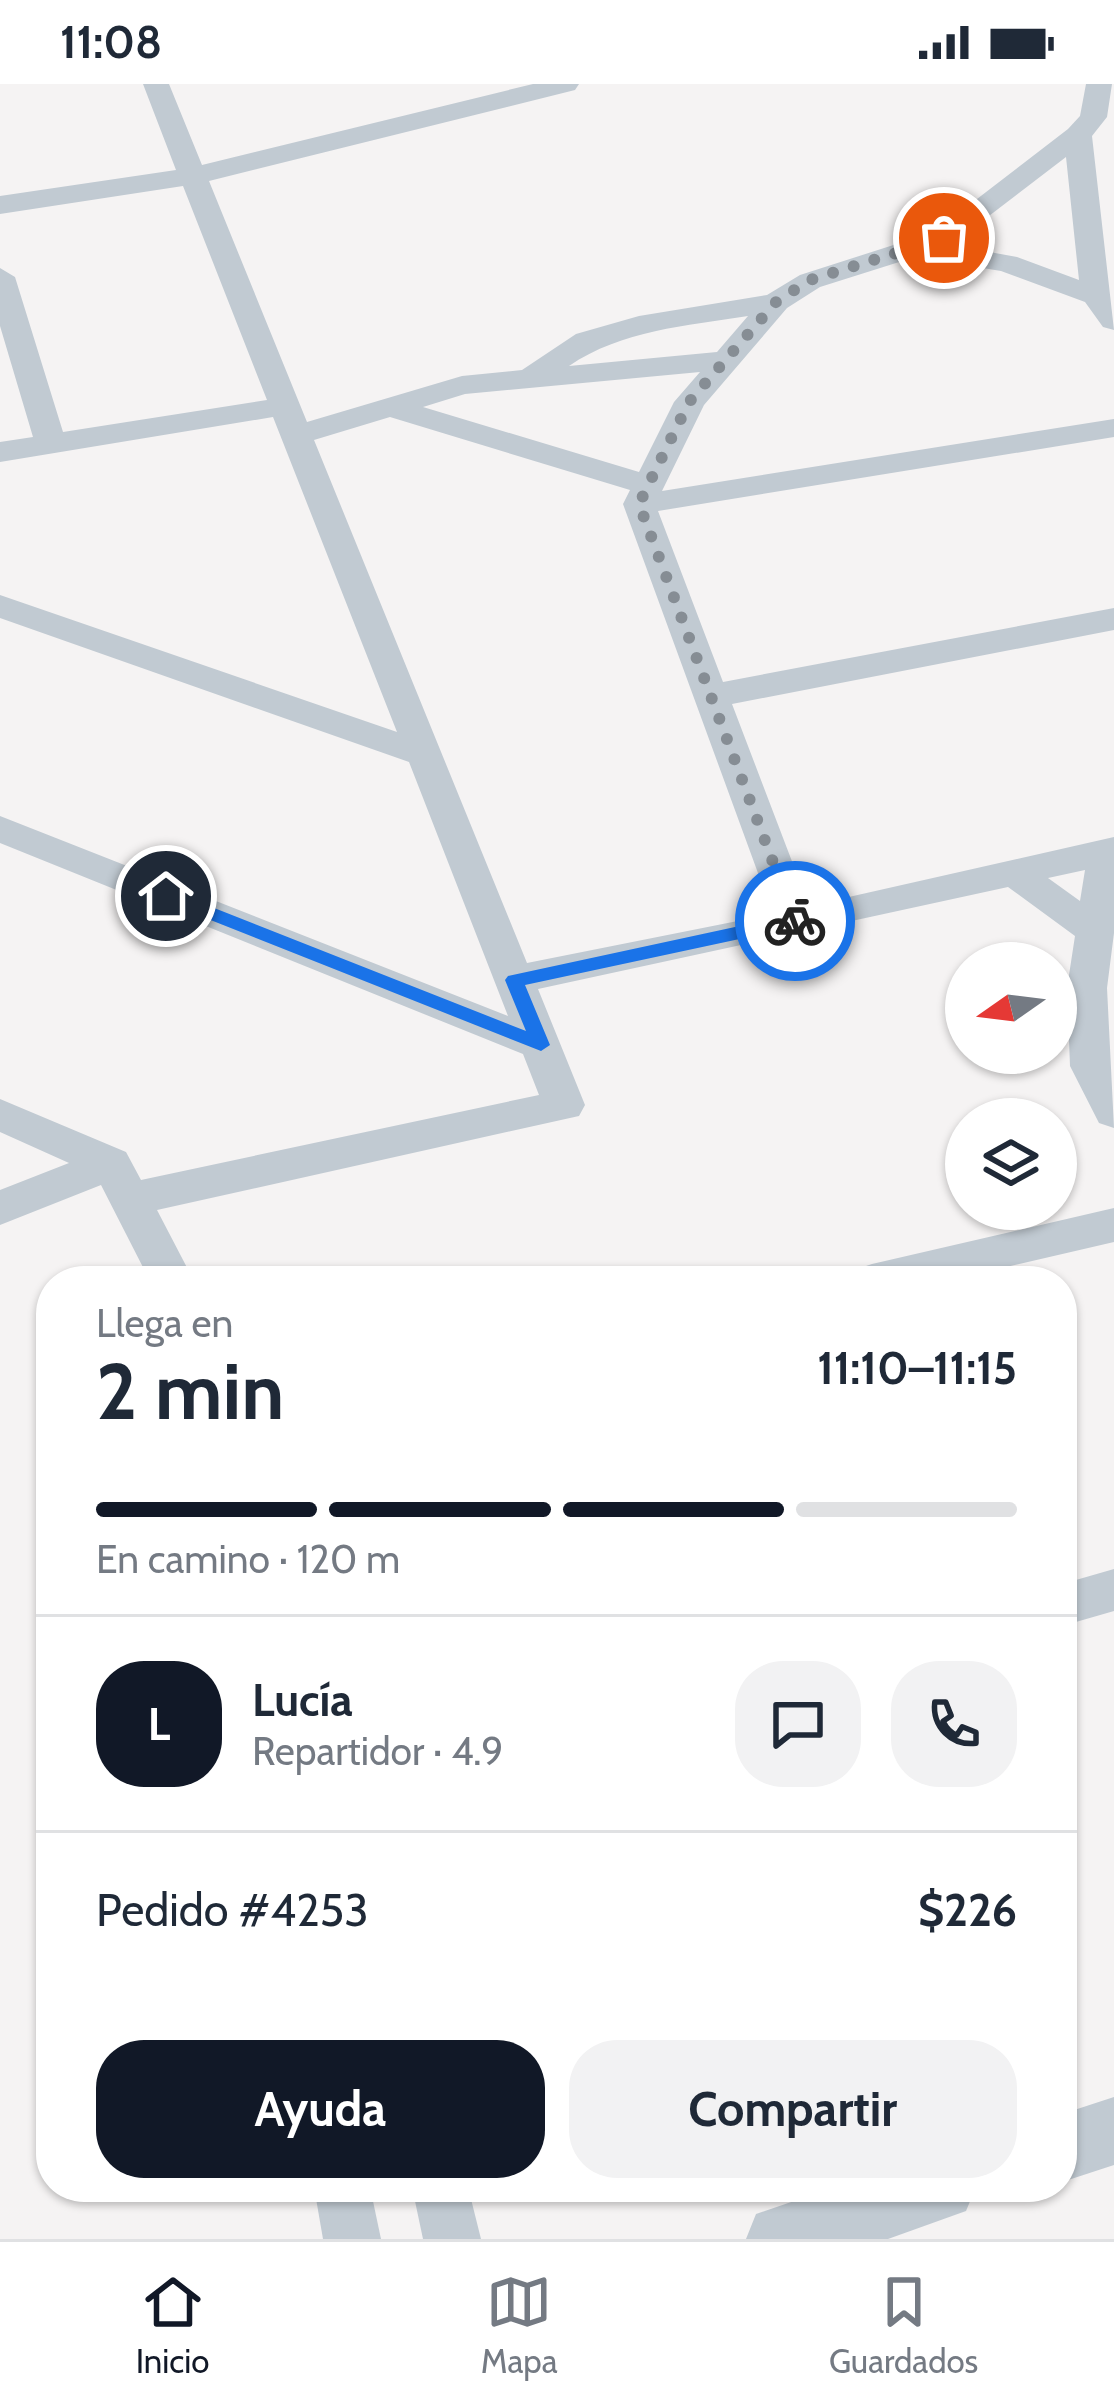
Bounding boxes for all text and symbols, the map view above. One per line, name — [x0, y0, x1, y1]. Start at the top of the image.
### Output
text: 11:08 — [60, 15, 162, 69]
pin — [893, 187, 995, 289]
icon: bag — [911, 205, 977, 271]
pin — [115, 845, 217, 947]
courier — [735, 861, 855, 981]
icon: home — [133, 863, 199, 929]
icon: bike — [762, 888, 828, 954]
north arrow — [945, 942, 1077, 1074]
map controls — [945, 942, 1077, 1230]
button: layers — [945, 1098, 1077, 1230]
text: Llega en — [96, 1299, 233, 1347]
text: 11:10–11:15 — [817, 1341, 1017, 1395]
text: 2 min — [96, 1344, 284, 1439]
text: En camino · 120 m — [96, 1535, 400, 1583]
button: chat — [735, 1661, 861, 1787]
button: phone — [891, 1661, 1017, 1787]
text: Lucía — [252, 1673, 353, 1727]
text: L — [148, 1697, 170, 1751]
text: Repartidor · 4.9 — [252, 1727, 503, 1775]
text: Pedido #4253 — [96, 1883, 369, 1937]
text: $226 — [918, 1883, 1017, 1937]
button: Ayuda — [96, 2040, 545, 2178]
button: Compartir — [569, 2040, 1017, 2178]
tab: Inicio — [136, 2269, 209, 2381]
tab: Mapa — [481, 2269, 558, 2381]
tab: Guardados — [829, 2269, 978, 2381]

